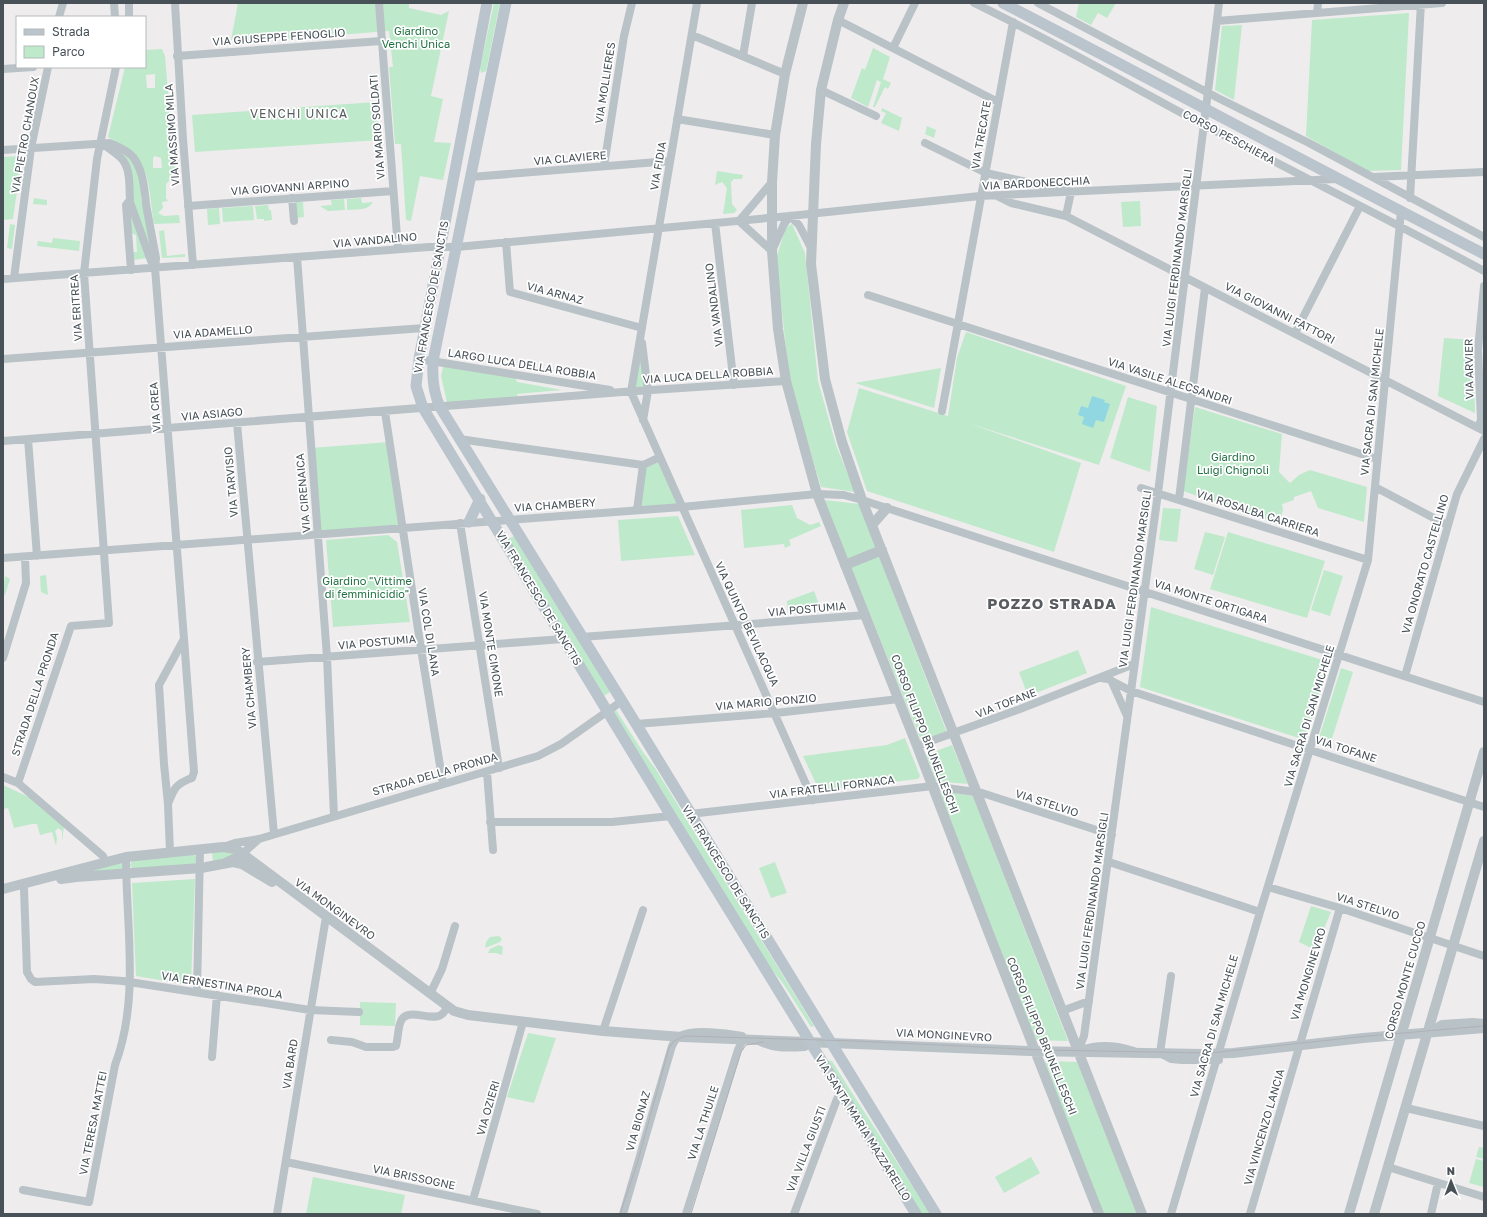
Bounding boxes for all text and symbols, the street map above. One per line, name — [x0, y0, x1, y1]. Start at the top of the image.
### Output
legend — [16, 16, 146, 68]
text: Strada — [52, 24, 90, 39]
park label: Giardino Venchi Unica — [382, 24, 450, 50]
street label: VIA GIUSEPPE FENOGLIO — [212, 25, 346, 48]
street label: VIA MOLLIERES — [592, 41, 617, 125]
text: Parco — [52, 44, 85, 59]
street label: VIA MARIO SOLDATI — [366, 74, 387, 180]
street label: VIA PIETRO CHANOUX — [8, 75, 41, 194]
street label: VIA MASSIMO MILA — [161, 83, 182, 187]
street label: VIA TRECATE — [968, 99, 993, 170]
district label: VENCHI UNICA — [250, 106, 348, 121]
street label: CORSO PESCHIERA — [1181, 107, 1278, 167]
street label: VIA FIDIA — [647, 140, 668, 191]
street label: VIA CLAVIERE — [533, 148, 607, 167]
street label: VIA LUIGI FERDINANDO MARSIGLI — [1159, 168, 1194, 348]
street label: VIA BARDONECCHIA — [982, 173, 1091, 192]
street label: VIA GIOVANNI ARPINO — [230, 176, 350, 197]
street label: VIA FRANCESCO DE SANCTIS — [411, 220, 450, 374]
street label: VIA VANDALINO — [332, 229, 417, 250]
street label: VIA VANDALINO — [702, 263, 725, 348]
street label: VIA ERITREA — [67, 274, 84, 342]
street label: VIA ARNAZ — [525, 279, 585, 306]
street label: VIA GIOVANNI FATTORI — [1223, 279, 1338, 346]
street label: VIA ADAMELLO — [173, 322, 253, 341]
street label: VIA SACRA DI SAN MICHELE — [1357, 327, 1386, 476]
street label: VIA ARVIER — [1461, 339, 1476, 399]
street label: LARGO LUCA DELLA ROBBIA — [447, 345, 598, 382]
street label: VIA VASILE ALECSANDRI — [1106, 354, 1234, 407]
street label: VIA LUCA DELLA ROBBIA — [642, 363, 774, 386]
street label: VIA CREA — [146, 381, 163, 432]
street label: VIA ASIAGO — [181, 404, 243, 423]
street label: VIA TARVISIO — [221, 446, 240, 518]
park label: Giardino Luigi Chignoli — [1197, 450, 1269, 476]
street label: VIA CIRENAICA — [292, 452, 312, 533]
street label: VIA ROSALBA CARRIERA — [1195, 486, 1322, 539]
street label: VIA LUIGI FERDINANDO MARSIGLI — [1116, 489, 1153, 669]
street label: VIA ONORATO CASTELLINO — [1398, 493, 1451, 635]
street label: VIA CHAMBERY — [514, 495, 596, 514]
street label: VIA FRANCESCO DE SANCTIS — [494, 528, 585, 667]
street label: VIA QUINTO BEVILACQUA — [713, 559, 782, 689]
park label: Giardino "Vittime di femminicidio" — [322, 574, 412, 600]
street label: VIA MONTE ORTIGARA — [1153, 576, 1270, 625]
street label: VIA COL DI LANA — [416, 587, 443, 678]
street label: VIA MONTE CIMONE — [477, 590, 506, 698]
district label: POZZO STRADA — [987, 594, 1117, 612]
street label: VIA POSTUMIA — [767, 599, 847, 618]
street label: STRADA DELLA PRONDA — [8, 630, 61, 758]
street label: VIA POSTUMIA — [337, 632, 417, 651]
street label: VIA SACRA DI SAN MICHELE — [1281, 643, 1336, 788]
street label: VIA CHAMBERY — [238, 647, 259, 729]
street label: CORSO FILIPPO BRUNELLESCHI — [889, 652, 962, 815]
street label: VIA TOFANE — [974, 685, 1038, 720]
street label: VIA MARIO PONZIO — [715, 691, 817, 712]
street label: VIA TOFANE — [1314, 732, 1379, 765]
street label: STRADA DELLA PRONDA — [371, 749, 500, 798]
street label: VIA FRATELLI FORNACA — [769, 772, 896, 801]
street label: VIA STELVIO — [1014, 786, 1080, 819]
street label: VIA FRANCESCO DE SANCTIS — [680, 803, 773, 941]
street label: VIA LUIGI FERDINANDO MARSIGLI — [1073, 811, 1110, 991]
street label: VIA MONGINEVRO — [293, 875, 378, 942]
street label: VIA STELVIO — [1335, 889, 1401, 922]
street label: CORSO MONTE CUCCO — [1381, 919, 1428, 1040]
street label: VIA MONGINEVRO — [1287, 926, 1328, 1022]
street label: VIA SACRA DI SAN MICHELE — [1187, 953, 1240, 1099]
street label: CORSO FILIPPO BRUNELLESCHI — [1005, 955, 1080, 1117]
street label: VIA ERNESTINA PROLA — [160, 968, 284, 1001]
street label: VIA MONGINEVRO — [896, 1025, 992, 1044]
street label: VIA BARD — [279, 1038, 300, 1090]
street label: VIA SANTA MARIA MAZZARELLO — [813, 1052, 914, 1203]
street label: VIA VINCENZO LANCIA — [1241, 1066, 1287, 1187]
street label: VIA TERESA MATTEI — [76, 1070, 109, 1176]
street label: VIA OZIERI — [473, 1079, 502, 1137]
street label: VIA LA THUILE — [684, 1084, 721, 1162]
street label: VIA BIONAZ — [623, 1089, 652, 1153]
street label: VIA VILLA GIUSTI — [783, 1104, 828, 1194]
street label: VIA BRISSOGNE — [372, 1161, 457, 1192]
north arrow — [1431, 1161, 1471, 1201]
text: N — [1447, 1164, 1455, 1177]

